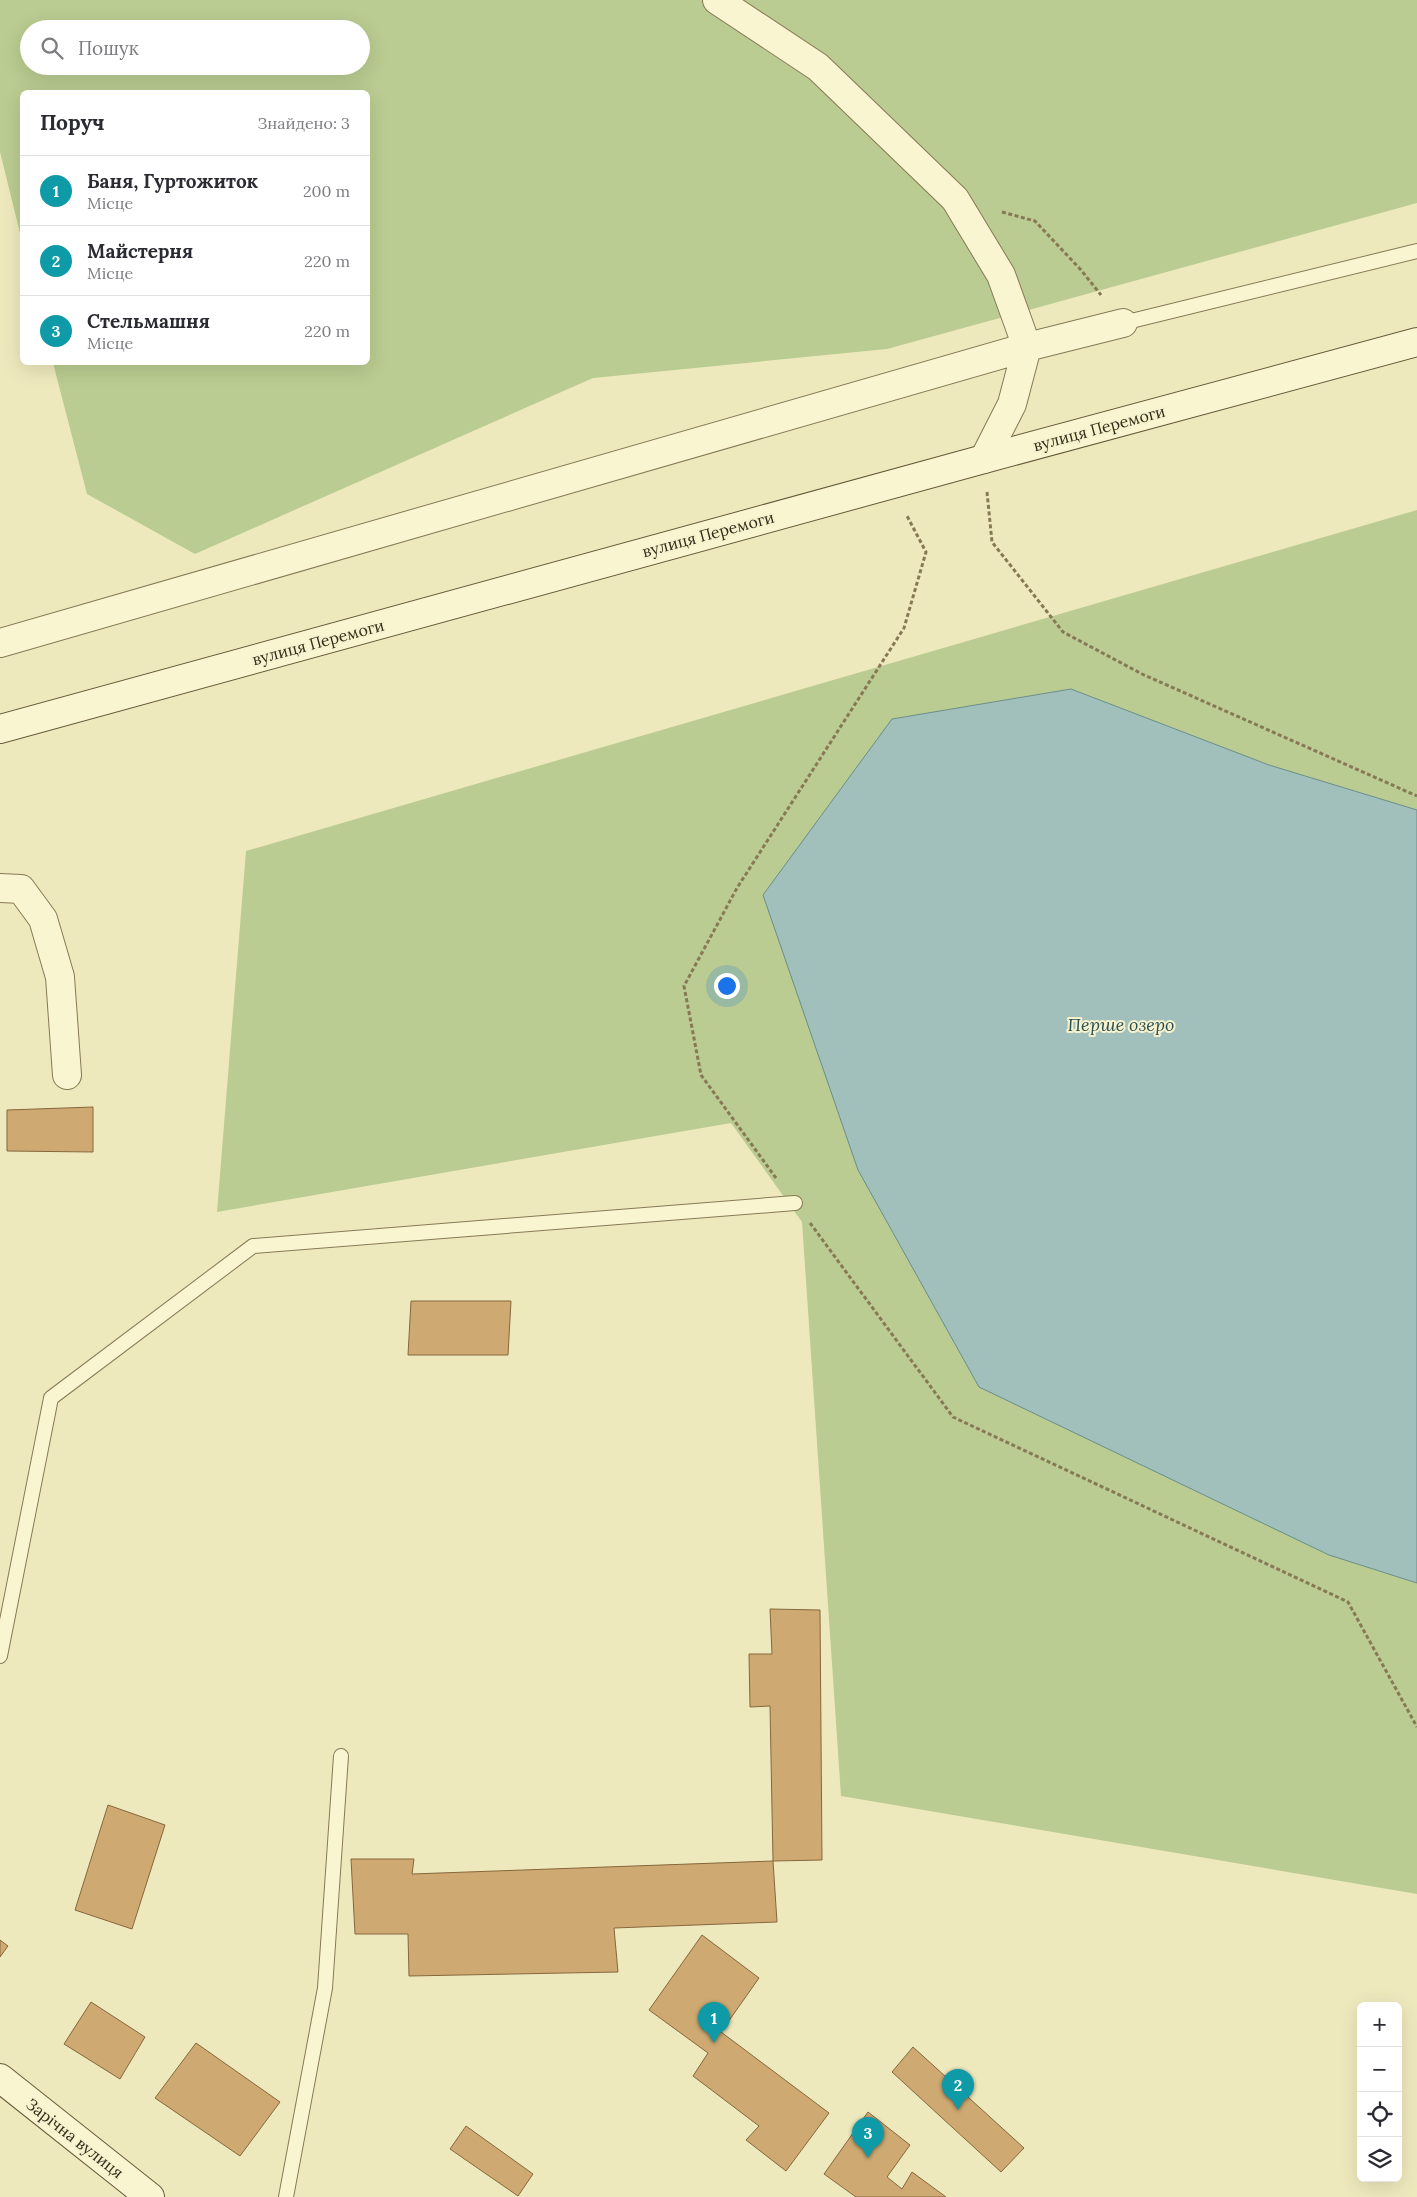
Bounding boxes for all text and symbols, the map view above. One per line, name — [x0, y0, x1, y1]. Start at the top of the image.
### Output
search box — [20, 20, 370, 75]
icon: search — [38, 34, 66, 62]
text: Пошук — [78, 36, 139, 60]
text: Поруч — [40, 109, 105, 136]
text: Знайдено: 3 — [257, 113, 350, 133]
text: Баня, Гуртожиток — [87, 169, 258, 193]
text: 1 — [53, 181, 59, 201]
text: 200 m — [303, 181, 350, 201]
text: Місце — [87, 193, 133, 213]
text: Майстерня — [87, 239, 193, 263]
text: 2 — [52, 251, 60, 271]
text: 220 m — [304, 251, 350, 271]
text: Місце — [87, 263, 133, 283]
text: Стельмашня — [87, 309, 210, 333]
text: 3 — [52, 321, 60, 341]
text: 220 m — [304, 321, 350, 341]
text: Місце — [87, 333, 133, 353]
street label: вулиця Перемоги — [1031, 401, 1167, 455]
street label: вулиця Перемоги — [640, 507, 776, 561]
street label: вулиця Перемоги — [250, 615, 386, 669]
your location — [714, 973, 740, 999]
water label: Перше озеро — [1067, 1013, 1175, 1036]
pin: 1 — [698, 2002, 730, 2043]
map controls — [1357, 2002, 1402, 2182]
button: + — [1357, 2002, 1402, 2047]
button: − — [1357, 2047, 1402, 2092]
pin: 2 — [942, 2069, 974, 2110]
button: locate — [1357, 2092, 1402, 2137]
street label: Зарічна вулиця — [22, 2094, 128, 2182]
pin: 3 — [852, 2117, 884, 2158]
button: layers — [1357, 2137, 1402, 2182]

